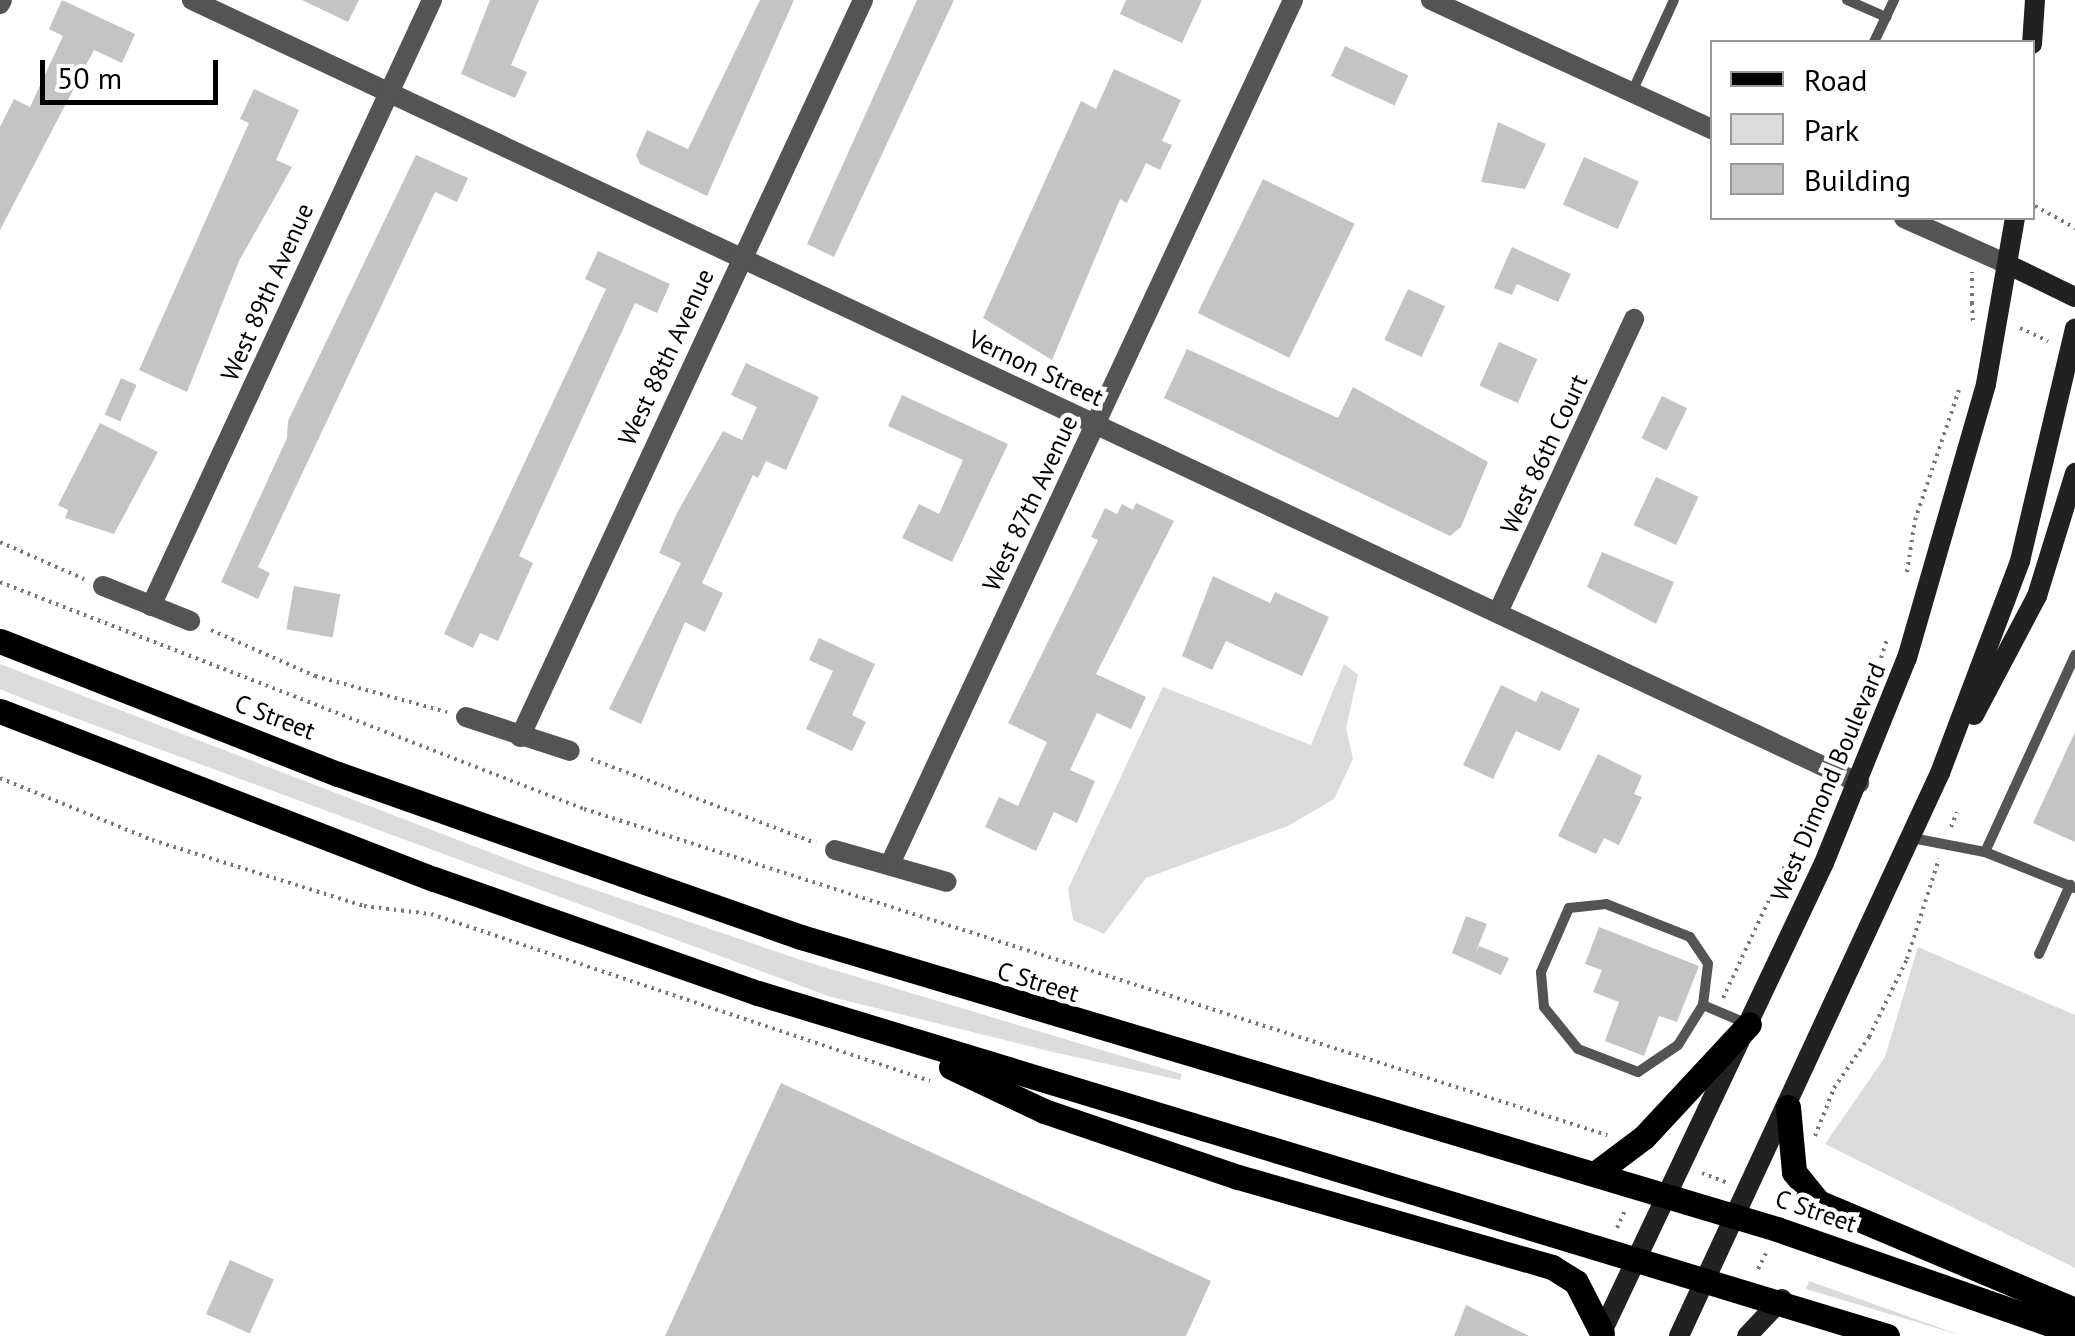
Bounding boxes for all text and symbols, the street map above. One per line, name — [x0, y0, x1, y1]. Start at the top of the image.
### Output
scale bar — [45, 40, 222, 102]
legend — [1710, 40, 2035, 220]
text: 50 m — [57, 58, 122, 97]
text: Road — [1804, 60, 1868, 99]
text: Park — [1804, 110, 1859, 149]
text: Building — [1804, 160, 1911, 199]
street label: West 89th Avenue — [214, 198, 320, 386]
street label: West 88th Avenue — [612, 264, 720, 450]
street label: Vernon Street — [964, 324, 1108, 412]
street label: West 86th Court — [1494, 370, 1594, 538]
street label: West 87th Avenue — [976, 410, 1084, 596]
street label: West Dimond Boulevard — [1764, 658, 1892, 906]
street label: C Street — [230, 688, 320, 746]
street label: C Street — [993, 955, 1083, 1009]
street label: C Street — [1771, 1183, 1861, 1239]

